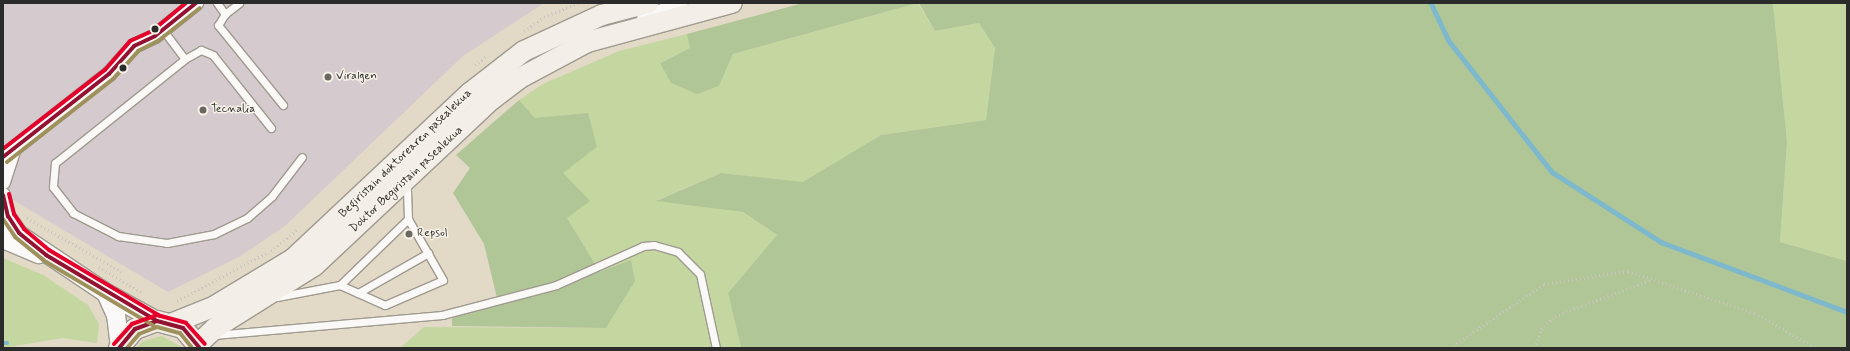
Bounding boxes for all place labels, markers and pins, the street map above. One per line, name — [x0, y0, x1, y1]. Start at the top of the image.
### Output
unlabelled marker — [150, 24, 160, 34]
unlabelled marker — [118, 63, 128, 73]
place label: Viralgen — [336, 70, 377, 84]
marker: Viralgen — [323, 72, 333, 82]
place label: Tecnalia — [211, 103, 255, 117]
marker: Tecnalia — [198, 105, 208, 115]
place label: Repsol — [417, 227, 448, 241]
marker: Repsol — [404, 229, 414, 239]

